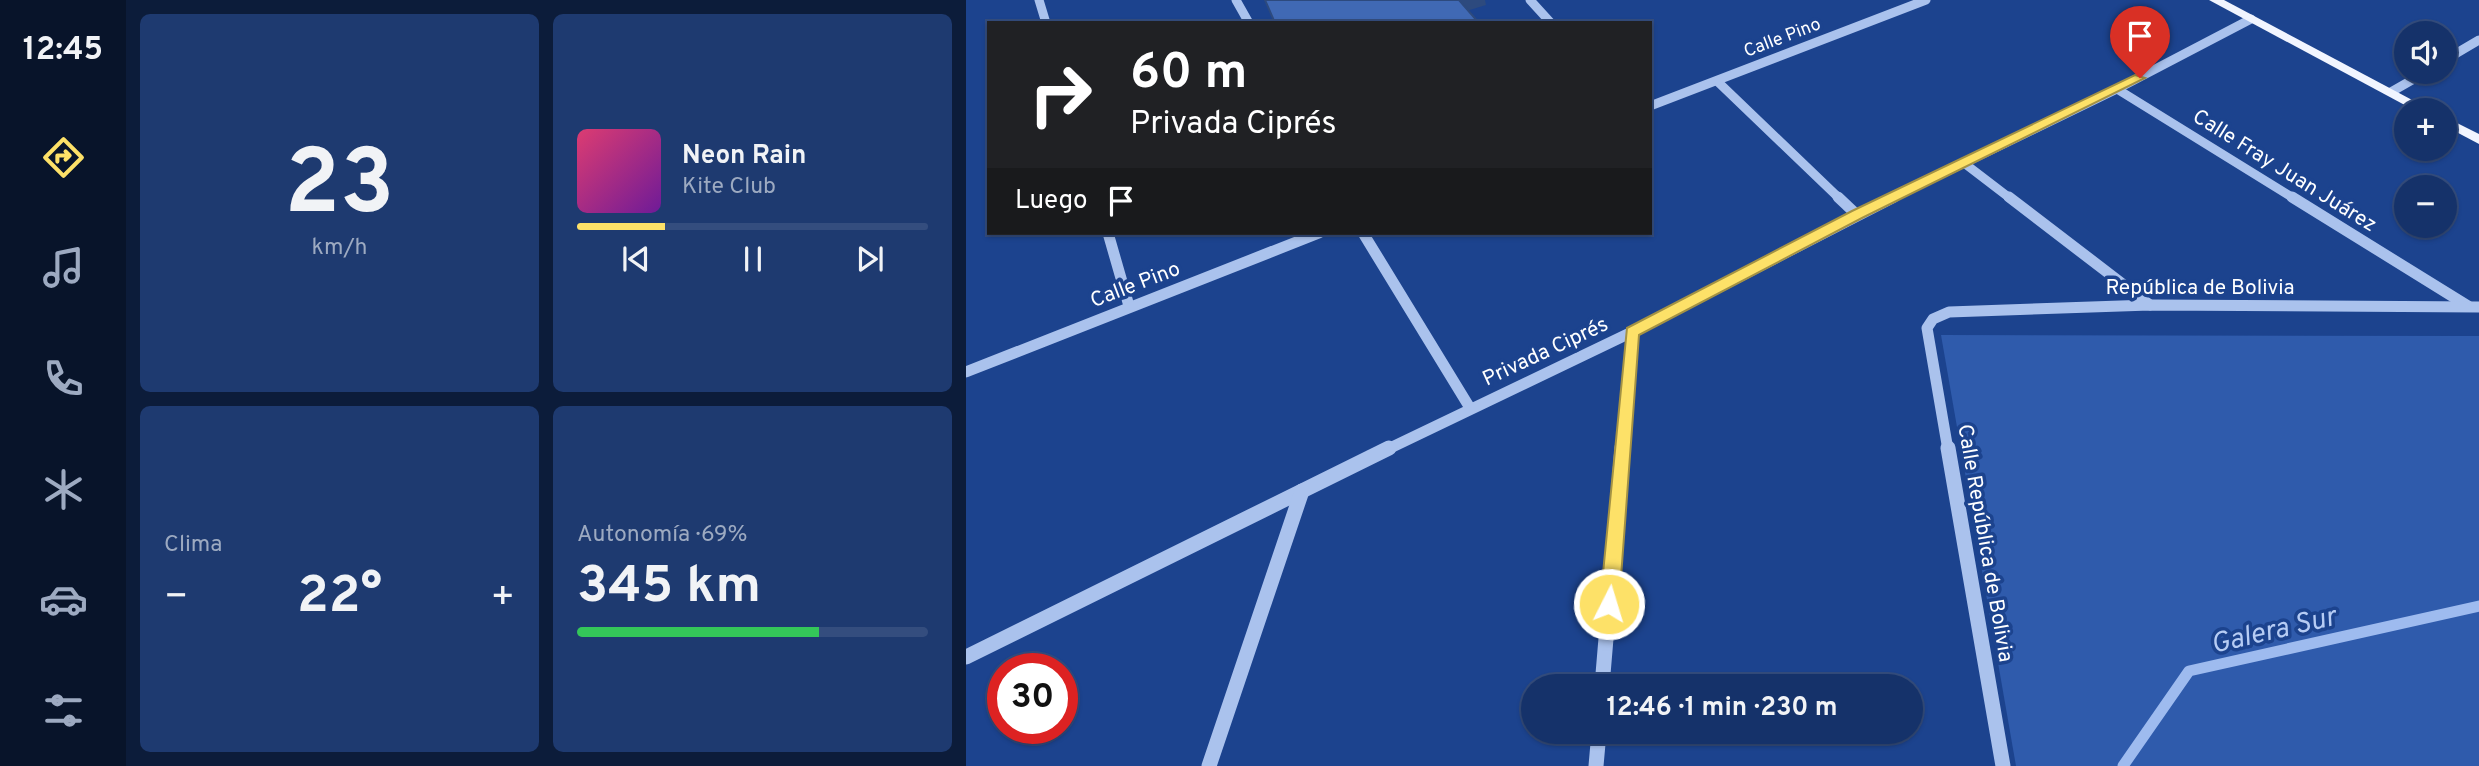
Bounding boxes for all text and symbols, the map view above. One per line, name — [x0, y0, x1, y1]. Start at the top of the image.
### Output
pin — [2110, 6, 2170, 78]
street label: Calle Pino — [1741, 13, 1824, 64]
icon: arrive — [2121, 17, 2159, 55]
map controls — [2394, 21, 2457, 238]
button: sound — [2394, 21, 2457, 84]
text: 12:45 — [23, 31, 103, 71]
text: 60 m — [1130, 44, 1248, 106]
icon: right — [1015, 49, 1106, 140]
button: + — [2394, 98, 2457, 161]
street label: Calle Fray Juan Juárez — [2187, 104, 2381, 239]
text: Privada Ciprés — [1130, 105, 1337, 145]
text: 23 — [284, 131, 395, 246]
icon: directions — [39, 133, 88, 182]
text: Neon Rain — [682, 140, 807, 173]
text: Kite Club — [682, 173, 776, 202]
button: − — [2394, 175, 2457, 238]
icon: arrive — [1102, 182, 1140, 220]
text: Luego — [1015, 185, 1088, 218]
text: km/h — [312, 234, 367, 263]
icon: previous — [617, 240, 655, 278]
icon: pause — [734, 240, 772, 278]
icon: next — [851, 240, 889, 278]
icon: music — [39, 243, 88, 292]
street label: Calle Pino — [1087, 256, 1184, 315]
street label: República de Bolivia — [2105, 275, 2295, 302]
street label: Privada Ciprés — [1478, 311, 1613, 393]
icon: phone — [39, 354, 88, 403]
street label: Calle República de Bolivia — [1950, 422, 2019, 664]
icon: climate — [39, 465, 88, 514]
text: Autonomía · 69% — [577, 521, 748, 550]
text: Clima — [164, 531, 222, 560]
text: 345 km — [577, 555, 761, 621]
text: 22° — [297, 565, 382, 631]
position arrow — [1572, 567, 1646, 641]
text: − — [164, 574, 189, 623]
text: + — [490, 574, 515, 623]
icon: car — [39, 575, 88, 624]
water label: Galera Sur — [2208, 600, 2342, 664]
speed limit sign: 30 — [987, 653, 1078, 744]
icon: filters — [39, 686, 88, 735]
text: 12:46 · 1 min · 230 m — [1606, 692, 1838, 725]

